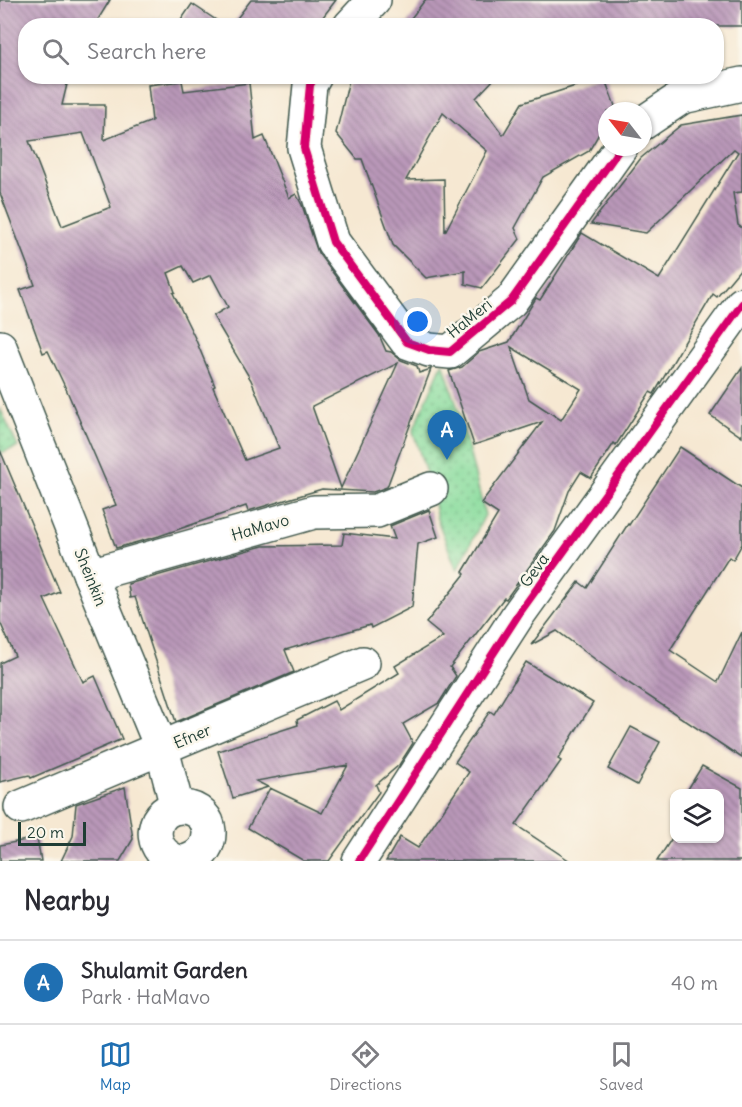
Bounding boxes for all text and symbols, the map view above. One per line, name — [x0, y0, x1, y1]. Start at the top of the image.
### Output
search box — [18, 18, 724, 84]
icon: search — [39, 35, 72, 68]
text: Search here — [87, 37, 206, 65]
north arrow — [598, 102, 652, 156]
street label: HaMeri — [442, 294, 496, 342]
your location — [403, 307, 432, 336]
pin: A — [428, 410, 466, 460]
street label: HaMavo — [229, 509, 291, 545]
street label: Sheinkin — [70, 545, 112, 609]
street label: Geva — [515, 549, 553, 591]
street label: Efner — [170, 719, 214, 753]
map controls — [670, 789, 724, 843]
button: layers — [670, 789, 724, 843]
scale bar — [18, 819, 86, 846]
text: 20 m — [27, 822, 64, 842]
text: Nearby — [24, 884, 110, 917]
text: Shulamit Garden — [81, 956, 248, 984]
text: A — [37, 970, 50, 995]
text: 40 m — [671, 970, 718, 995]
text: Park · HaMavo — [81, 984, 210, 1009]
tab: Map — [99, 1038, 132, 1094]
tab: Directions — [329, 1038, 402, 1094]
tab: Saved — [599, 1038, 643, 1094]

